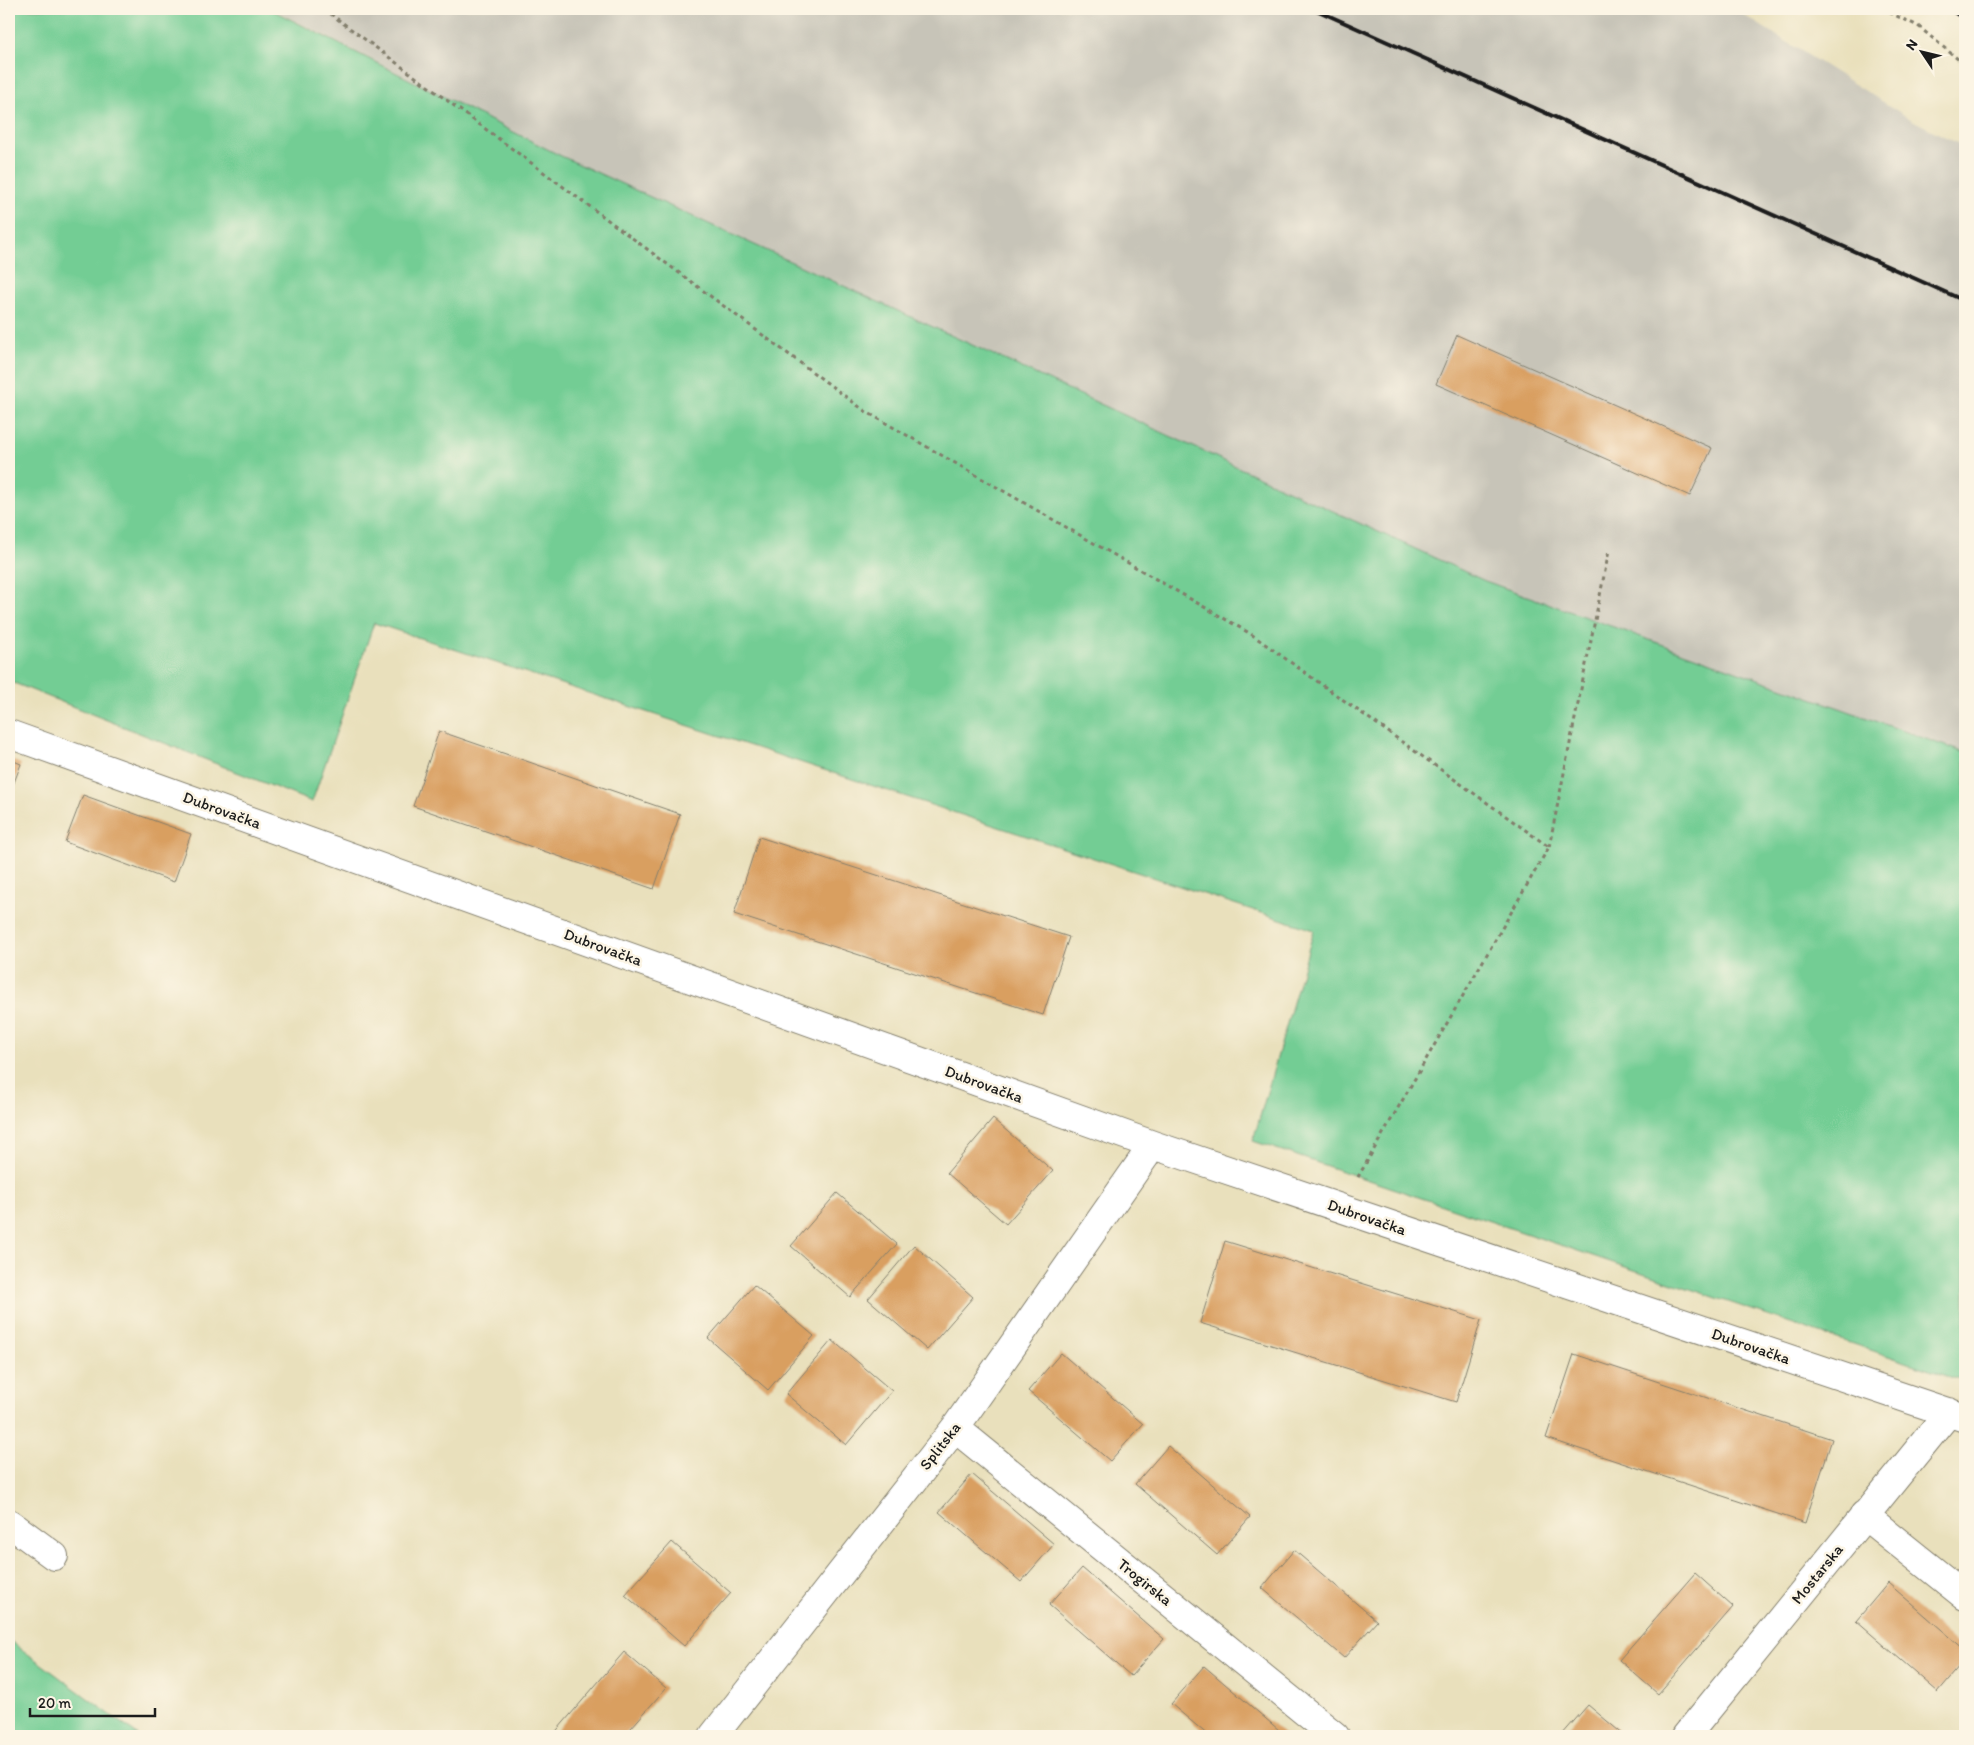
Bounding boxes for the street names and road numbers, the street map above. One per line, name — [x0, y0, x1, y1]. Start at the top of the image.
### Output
street label: Dubrovačka — [180, 787, 264, 833]
street label: Dubrovačka — [561, 924, 645, 970]
street label: Dubrovačka — [942, 1061, 1026, 1107]
street label: Dubrovačka — [1325, 1195, 1409, 1240]
street label: Dubrovačka — [1709, 1324, 1793, 1369]
street label: Splitska — [916, 1418, 965, 1474]
street label: Mostarska — [1787, 1540, 1847, 1608]
street label: Trogirska — [1114, 1554, 1177, 1610]

